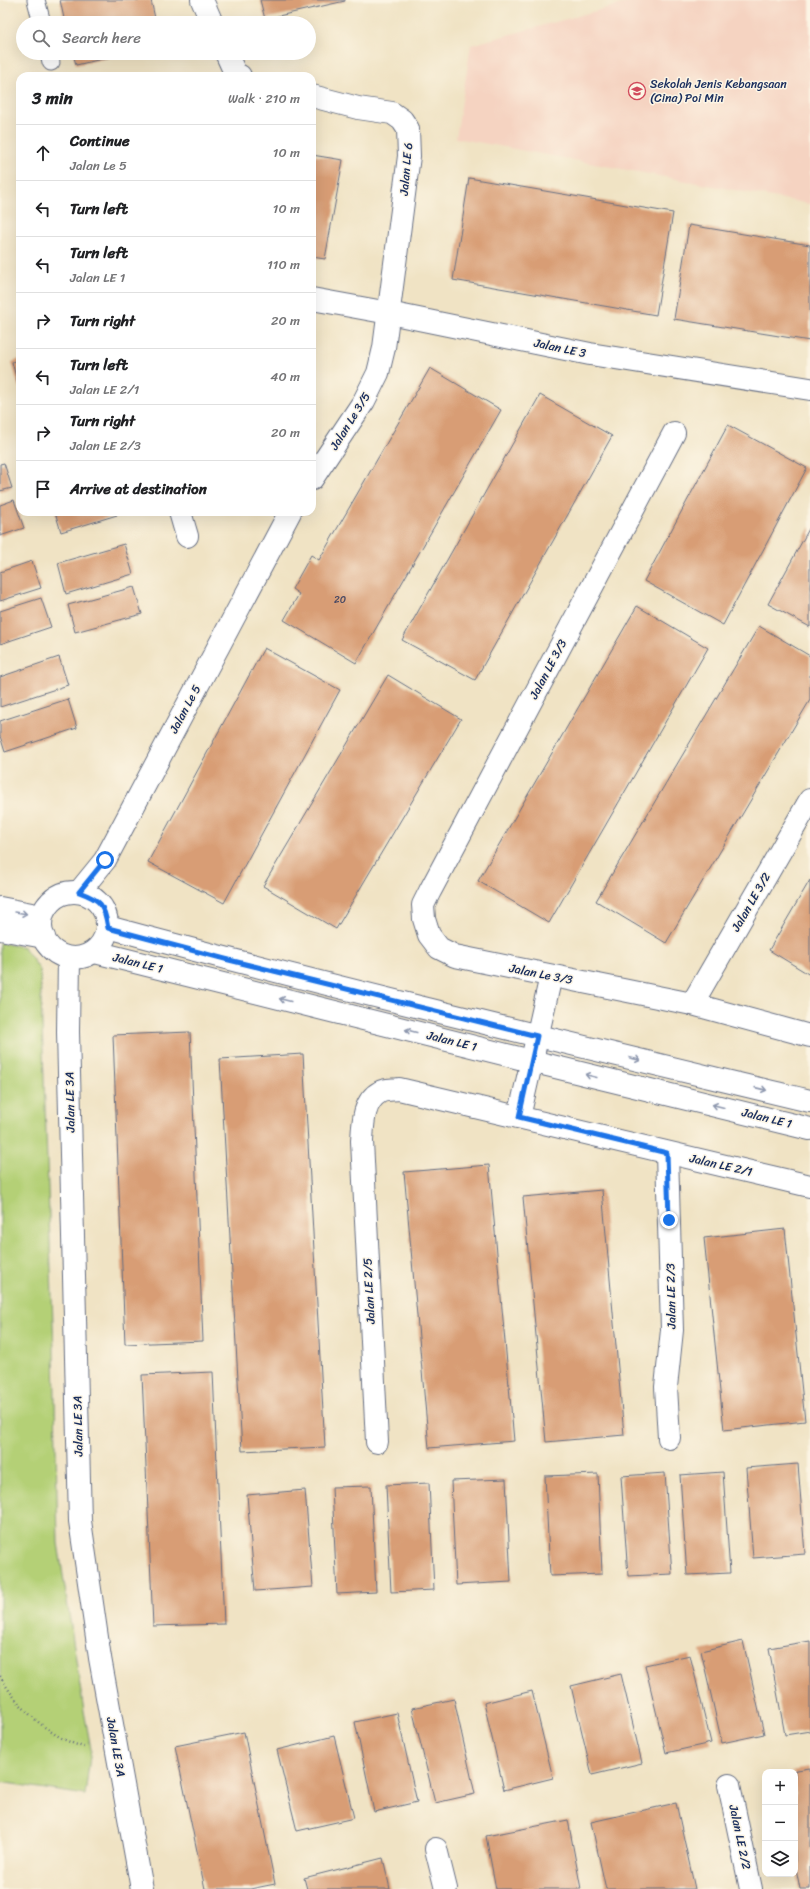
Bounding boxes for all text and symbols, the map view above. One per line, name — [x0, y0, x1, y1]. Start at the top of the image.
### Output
search box — [16, 16, 316, 60]
text: Search here — [62, 25, 141, 51]
icon: search — [30, 27, 52, 49]
place label: Sekolah Jenis Kebangsaan (Cina) Poi Min — [650, 73, 787, 109]
school or university icon: Sekolah Jenis Kebangsaan (Cina) Poi Min — [627, 81, 647, 101]
text: 3 min — [32, 83, 73, 113]
text: Walk · 210 m — [228, 87, 300, 110]
text: Continue — [70, 128, 130, 154]
text: 10 m — [273, 141, 300, 164]
icon: ahead — [32, 142, 54, 164]
street label: Jalan LE 6 — [393, 142, 419, 197]
text: Jalan Le 5 — [70, 154, 127, 177]
text: Turn left — [70, 196, 128, 222]
text: 10 m — [273, 197, 300, 220]
icon: left — [32, 198, 54, 220]
text: Turn left — [70, 240, 128, 266]
text: 110 m — [267, 253, 300, 276]
icon: left — [32, 254, 54, 276]
text: Jalan LE 1 — [70, 266, 125, 289]
text: Turn right — [70, 308, 135, 334]
text: 20 m — [271, 309, 300, 332]
icon: right — [32, 310, 54, 332]
street label: Jalan LE 3 — [531, 332, 588, 364]
text: Turn left — [70, 352, 128, 378]
text: 40 m — [270, 365, 300, 388]
icon: left — [32, 366, 54, 388]
text: Jalan LE 2/1 — [70, 378, 139, 401]
street label: Jalan Le 3/5 — [323, 388, 377, 455]
text: Turn right — [70, 408, 135, 434]
text: 20 m — [271, 421, 300, 444]
icon: right — [32, 422, 54, 444]
text: Jalan LE 2/3 — [70, 434, 141, 457]
text: Arrive at destination — [70, 476, 207, 502]
icon: arrive — [32, 478, 54, 500]
house number: 20 — [334, 591, 346, 609]
street label: Jalan LE 3/3 — [523, 635, 573, 704]
street label: Jalan Le 5 — [163, 681, 207, 738]
route start — [96, 851, 114, 869]
street label: Jalan LE 3/2 — [725, 868, 777, 937]
one-way arrow — [14, 909, 27, 917]
street label: Jalan LE 1 — [110, 946, 165, 980]
street label: Jalan Le 3/3 — [506, 957, 575, 991]
one-way arrow — [278, 995, 291, 1003]
street label: Jalan LE 1 — [424, 1024, 479, 1058]
one-way arrow — [405, 1027, 418, 1034]
one-way arrow — [628, 1056, 641, 1064]
street label: Jalan LE 3A — [58, 1071, 82, 1133]
one-way arrow — [585, 1071, 598, 1079]
one-way arrow — [754, 1086, 767, 1094]
street label: Jalan LE 1 — [739, 1101, 794, 1135]
one-way arrow — [711, 1102, 724, 1110]
street label: Jalan LE 2/1 — [686, 1147, 755, 1183]
route end — [660, 1211, 678, 1229]
street label: Jalan LE 2/5 — [356, 1257, 382, 1326]
street label: Jalan LE 2/3 — [659, 1263, 683, 1330]
street label: Jalan LE 3A — [66, 1395, 90, 1457]
street label: Jalan LE 3A — [100, 1714, 132, 1779]
map controls — [762, 1769, 798, 1877]
button: + — [762, 1769, 798, 1805]
street label: Jalan LE 2/2 — [722, 1802, 758, 1872]
button: − — [762, 1805, 798, 1841]
button: layers — [762, 1841, 798, 1877]

